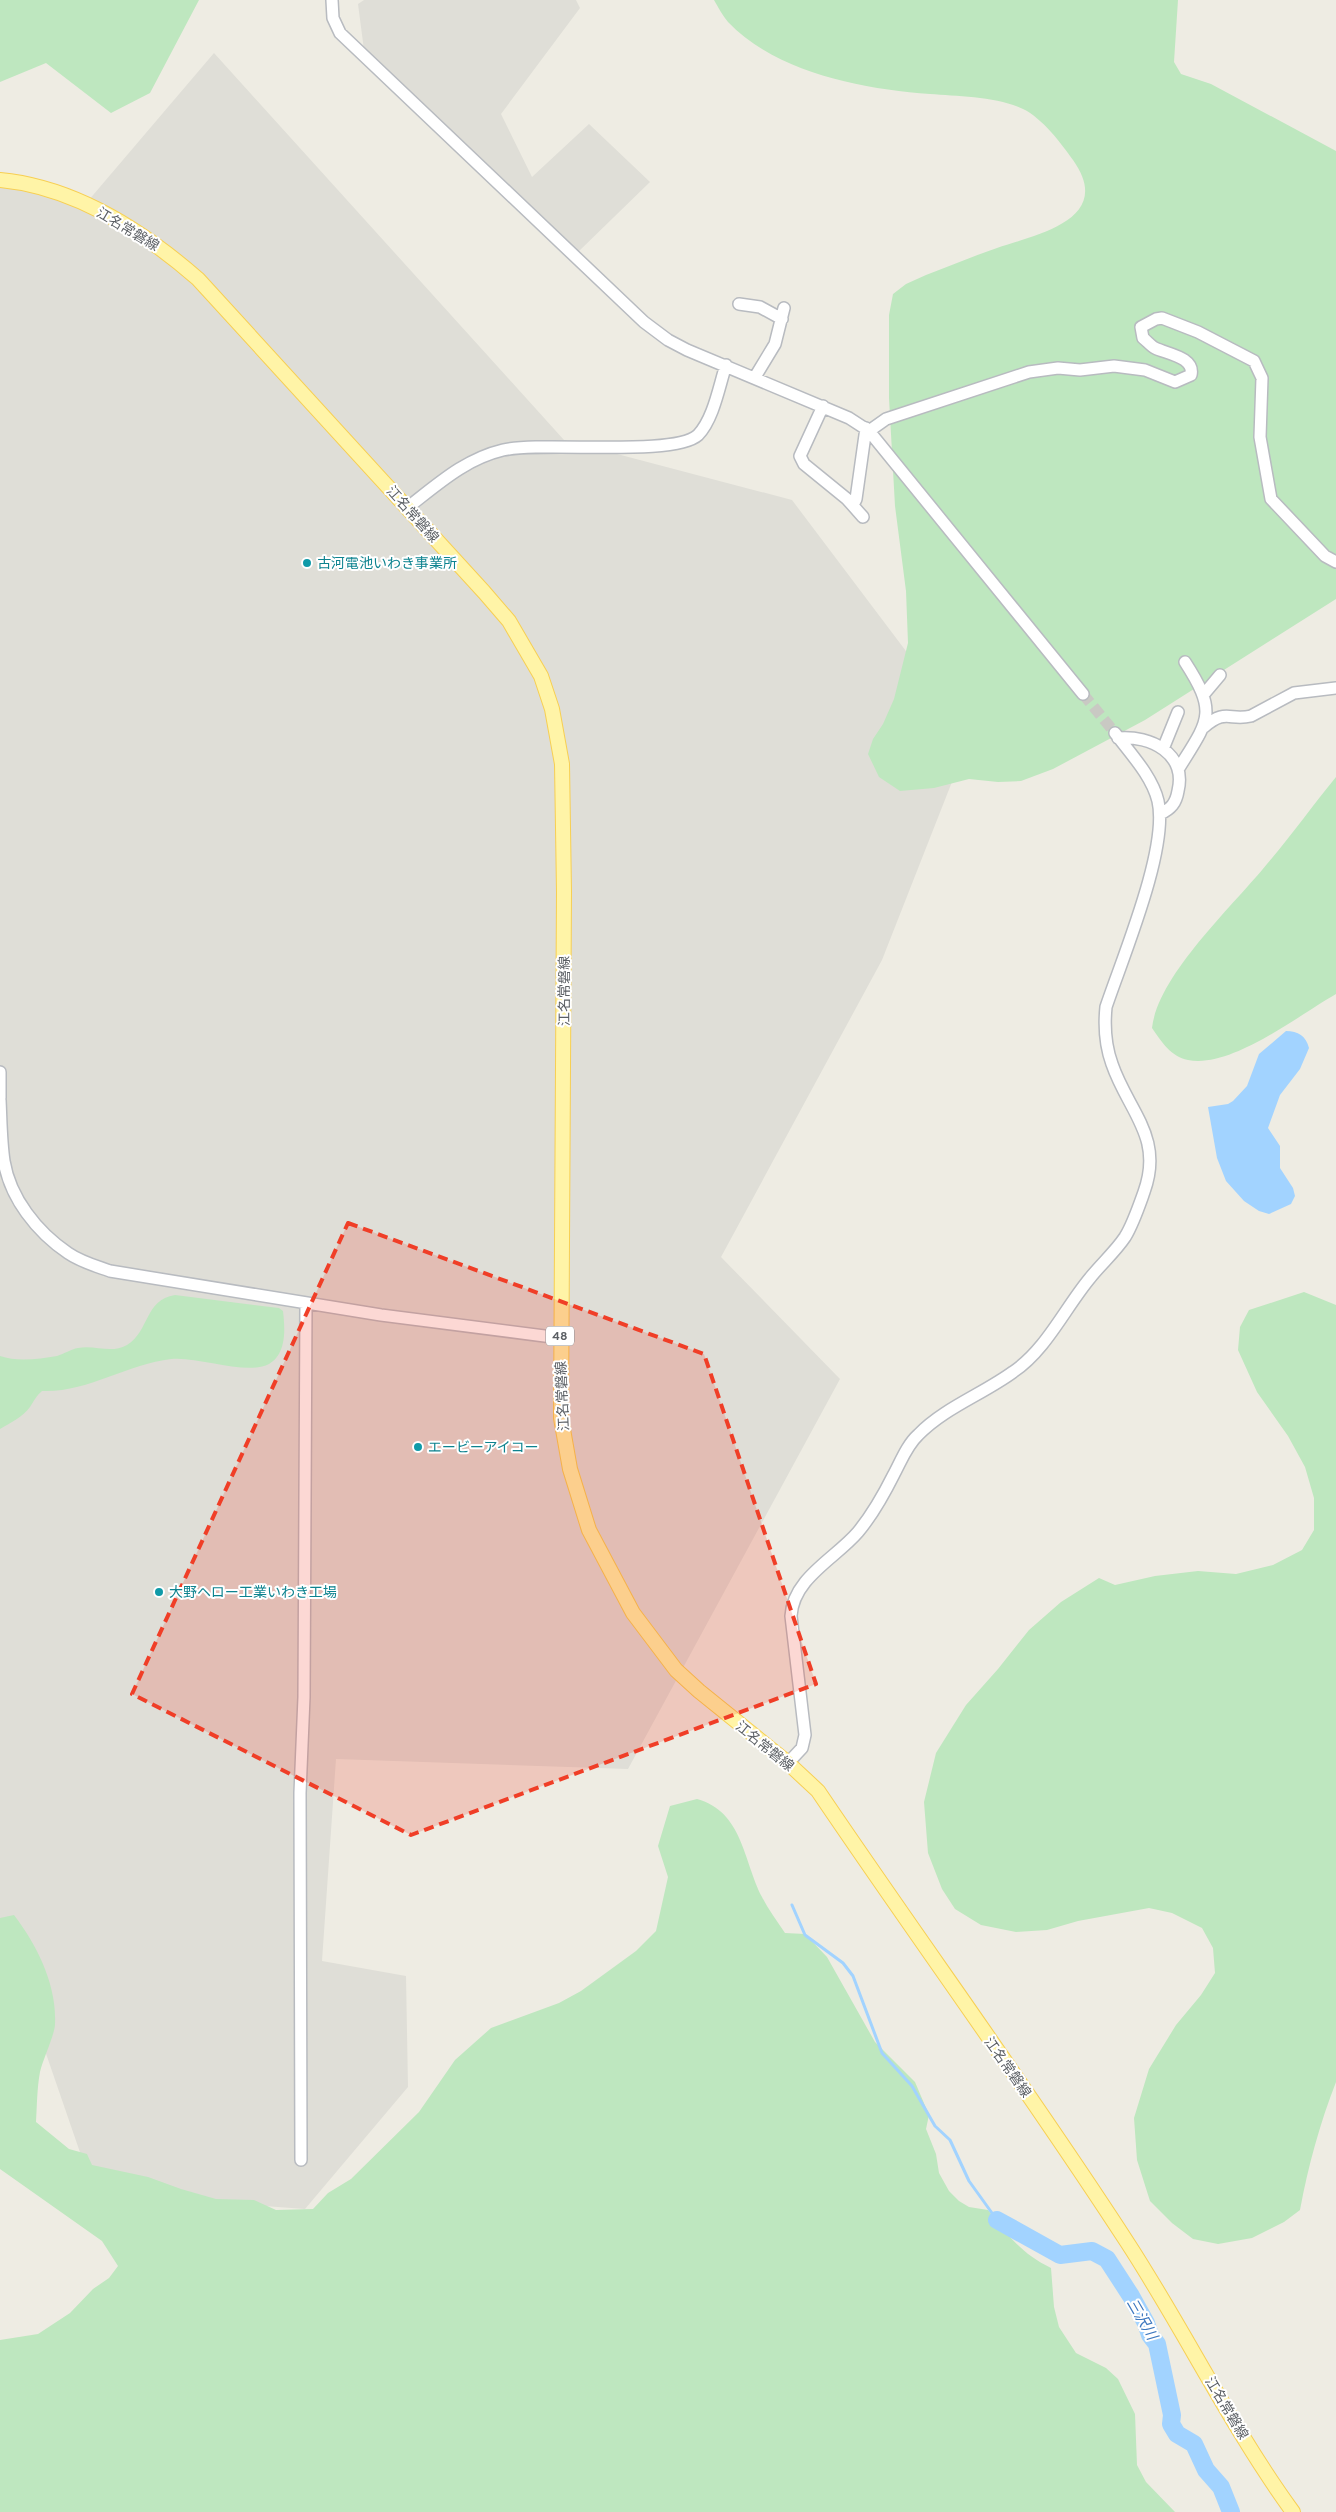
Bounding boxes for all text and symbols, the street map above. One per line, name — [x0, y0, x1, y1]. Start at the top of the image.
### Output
street label: 江名常磐線 — [93, 205, 162, 256]
street label: 江名常磐線 — [382, 483, 442, 547]
place label: 古河電池いわき事業所 — [317, 556, 457, 573]
marker: 古河電池いわき事業所 — [301, 557, 313, 569]
street label: 江名常磐線 — [557, 956, 574, 1026]
road number: 48 — [546, 1326, 574, 1345]
street label: 江名常磐線 — [553, 1361, 574, 1431]
place label: エービーアイコー — [428, 1440, 539, 1457]
marker: エービーアイコー — [412, 1441, 424, 1453]
place label: 大野ヘロー工業いわき工場 — [169, 1585, 337, 1602]
marker: 大野ヘロー工業いわき工場 — [153, 1586, 165, 1598]
street label: 江名常磐線 — [732, 1719, 797, 1776]
street label: 江名常磐線 — [980, 2034, 1034, 2101]
water label: 三沢川 — [1121, 2296, 1161, 2346]
street label: 江名常磐線 — [1200, 2374, 1251, 2443]

